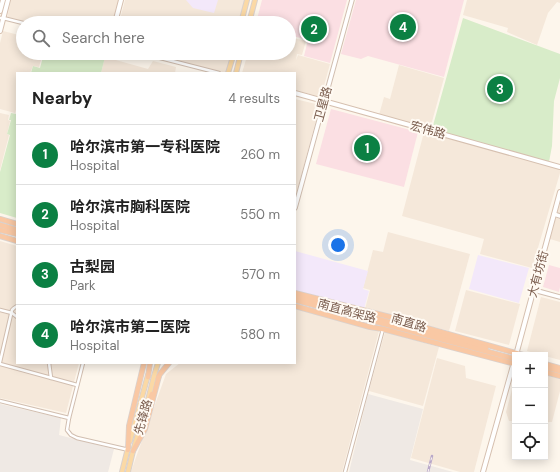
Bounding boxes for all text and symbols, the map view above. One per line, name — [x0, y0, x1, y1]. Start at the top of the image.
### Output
pin: 4 — [390, 12, 416, 42]
pin: 2 — [301, 14, 327, 44]
search box — [16, 16, 296, 60]
icon: search — [30, 27, 52, 49]
text: Search here — [62, 28, 145, 48]
pin: 3 — [487, 74, 513, 104]
street label: 卫星路 — [311, 85, 335, 123]
text: Nearby — [32, 87, 92, 109]
text: 4 results — [228, 90, 280, 107]
street label: 宏伟路 — [408, 117, 448, 143]
pin: 1 — [354, 133, 380, 163]
text: 哈尔滨市第一专科医院 — [70, 137, 220, 157]
text: 1 — [43, 146, 47, 163]
text: 260 m — [240, 146, 280, 163]
text: Hospital — [70, 157, 119, 174]
text: 哈尔滨市胸科医院 — [70, 197, 190, 217]
text: 2 — [41, 206, 49, 223]
text: 550 m — [240, 206, 280, 223]
text: Hospital — [70, 217, 119, 234]
your location — [328, 235, 348, 255]
street label: 大有坊街 — [524, 249, 552, 299]
text: 古梨园 — [70, 257, 115, 277]
text: 3 — [41, 266, 49, 283]
text: 570 m — [242, 266, 280, 283]
text: Park — [70, 277, 96, 294]
street label: 南直高架路 — [316, 296, 378, 326]
street label: 南直路 — [389, 310, 429, 336]
text: 哈尔滨市第二医院 — [70, 317, 190, 337]
text: 4 — [41, 326, 49, 343]
text: 580 m — [240, 326, 280, 343]
text: Hospital — [70, 337, 119, 354]
map controls — [512, 352, 548, 460]
button: + — [512, 352, 548, 388]
button: − — [512, 388, 548, 424]
street label: 先锋路 — [130, 397, 156, 437]
button: locate — [512, 424, 548, 460]

